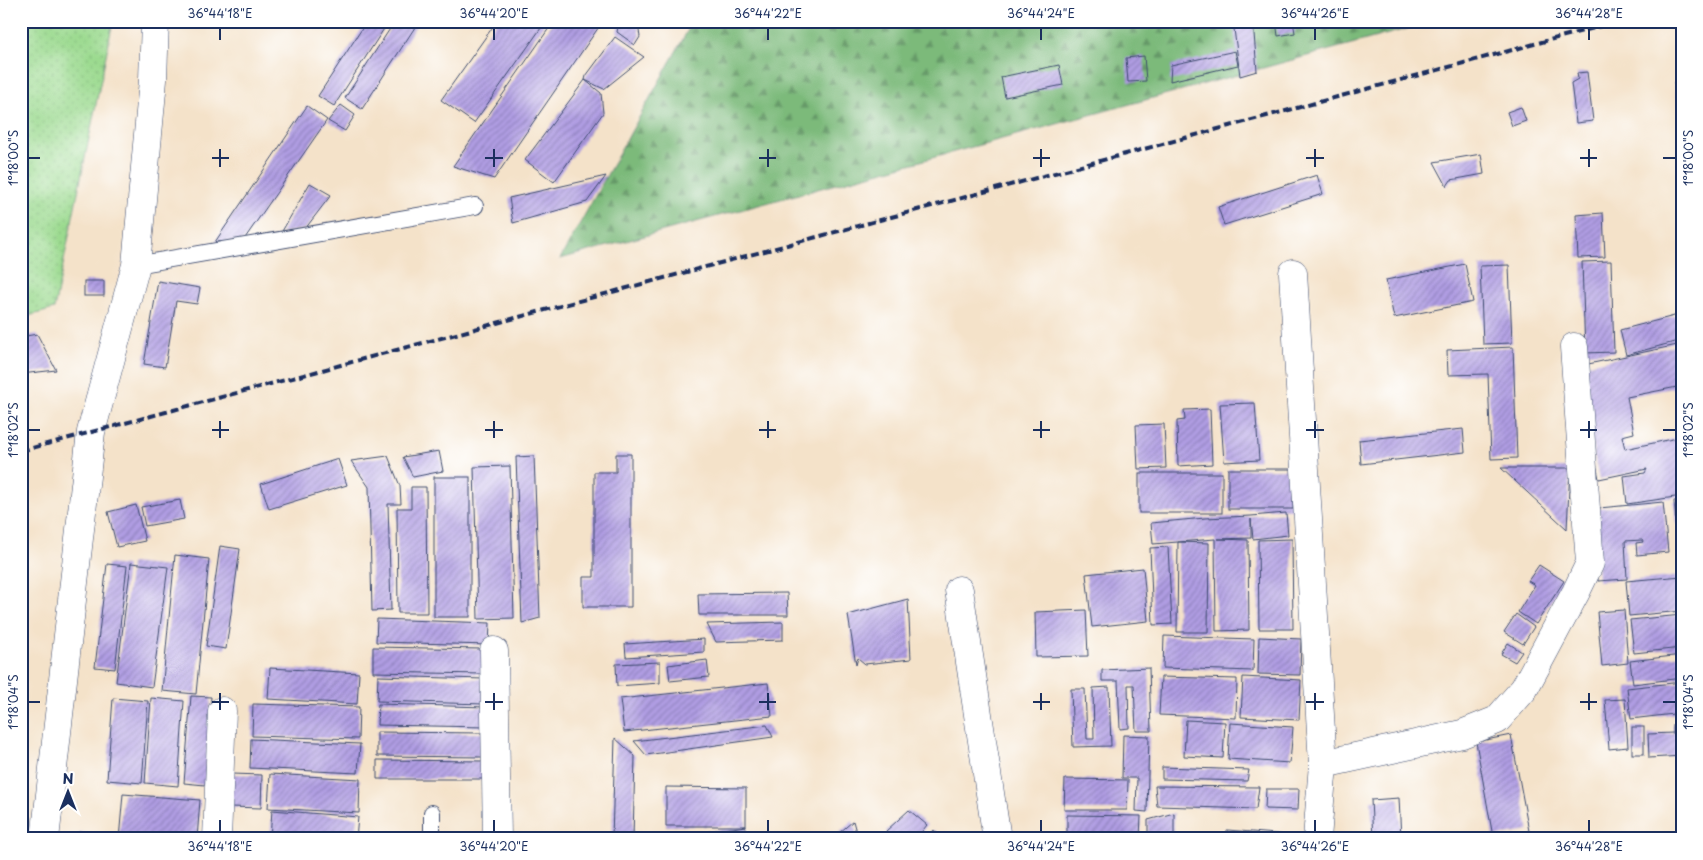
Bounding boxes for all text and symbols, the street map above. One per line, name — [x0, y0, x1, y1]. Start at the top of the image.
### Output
text: 36°44'18"E — [187, 4, 253, 22]
text: 36°44'20"E — [459, 4, 529, 22]
text: 36°44'22"E — [734, 4, 802, 22]
text: 36°44'24"E — [1007, 4, 1075, 22]
text: 36°44'26"E — [1281, 4, 1349, 22]
text: 36°44'28"E — [1555, 4, 1623, 22]
text: 1°18'00"S — [4, 130, 22, 186]
text: 1°18'00"S — [1679, 130, 1697, 186]
text: 1°18'02"S — [4, 402, 22, 458]
text: 1°18'02"S — [1679, 402, 1697, 458]
text: 1°18'04"S — [4, 674, 22, 730]
text: 1°18'04"S — [1679, 674, 1697, 730]
north arrow — [42, 768, 92, 818]
text: N — [62, 768, 74, 789]
text: 36°44'18"E — [187, 837, 253, 855]
text: 36°44'20"E — [459, 837, 529, 855]
text: 36°44'22"E — [734, 837, 802, 855]
text: 36°44'24"E — [1007, 837, 1075, 855]
text: 36°44'26"E — [1281, 837, 1349, 855]
text: 36°44'28"E — [1555, 837, 1623, 855]

